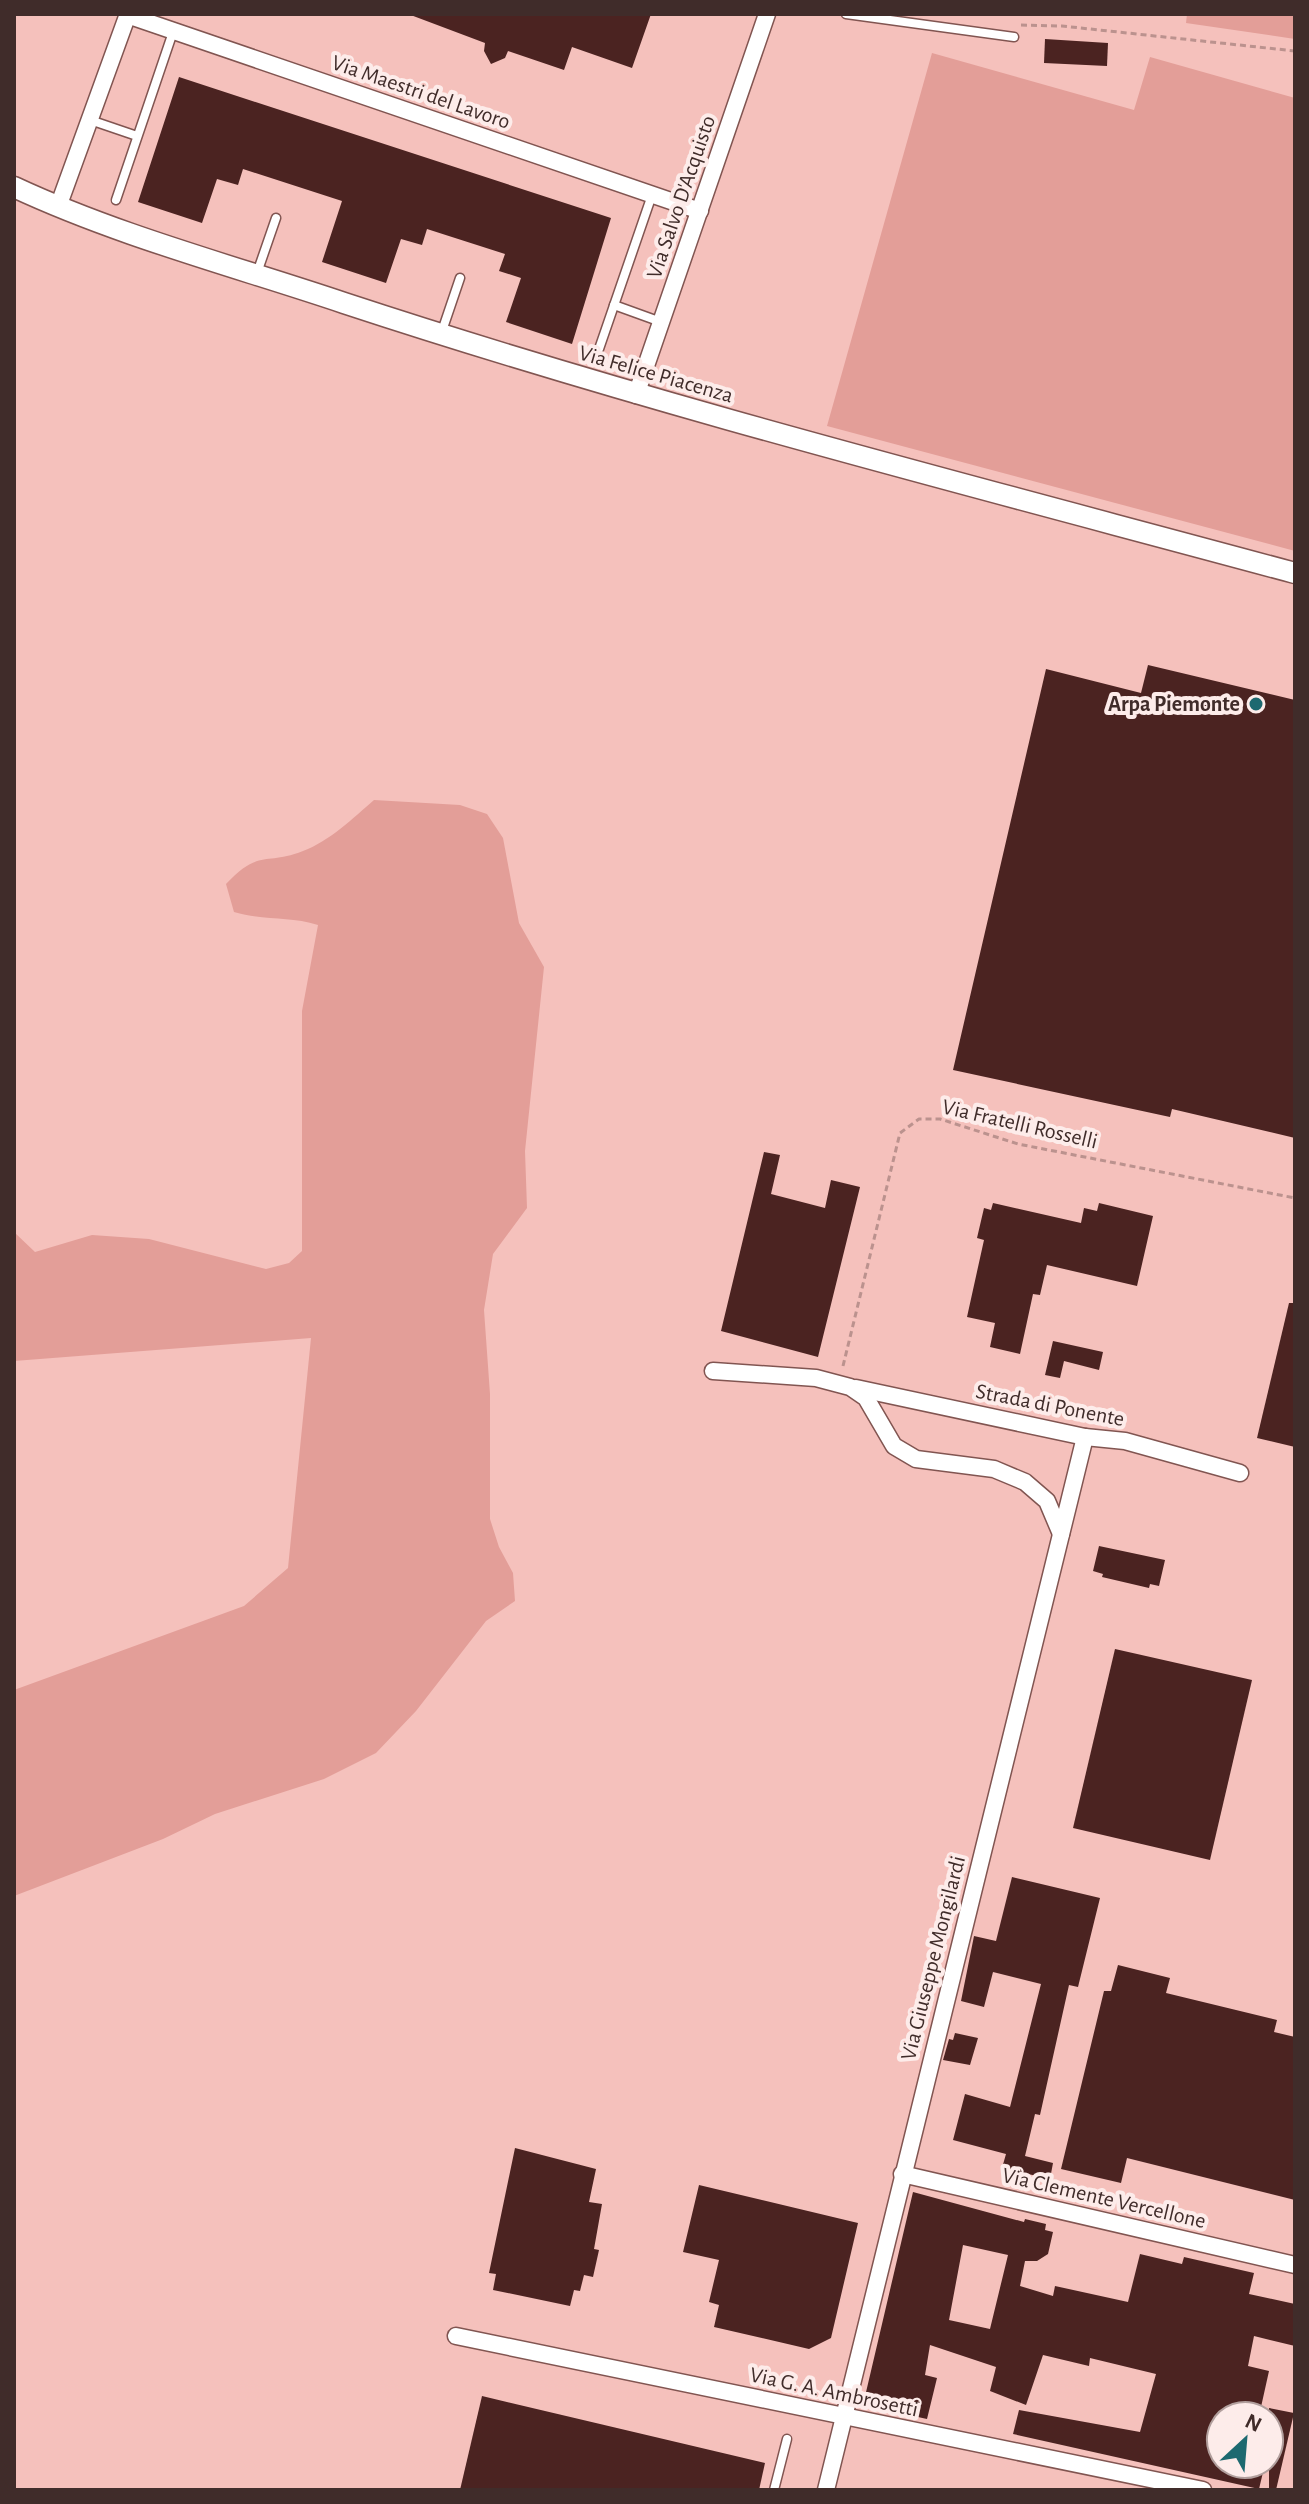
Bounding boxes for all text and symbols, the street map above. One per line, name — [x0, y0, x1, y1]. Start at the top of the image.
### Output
street label: Via Maestri del Lavoro — [329, 51, 513, 133]
street label: Via Salvo D'Acquisto — [643, 113, 719, 281]
street label: Via Felice Piacenza — [576, 341, 736, 407]
place label: Arpa Piemonte — [1108, 693, 1240, 715]
marker: Arpa Piemonte — [1247, 695, 1265, 713]
street label: Via Fratelli Rosselli — [940, 1095, 1100, 1153]
street label: Strada di Ponente — [974, 1380, 1126, 1430]
street label: Via Giuseppe Mongilardi — [897, 1854, 969, 2062]
street label: Via Clemente Vercellone — [1000, 2164, 1208, 2232]
street label: Via G. A. Ambrosetti — [748, 2363, 920, 2421]
north arrow — [1205, 2400, 1285, 2480]
text: N — [1242, 2410, 1265, 2436]

